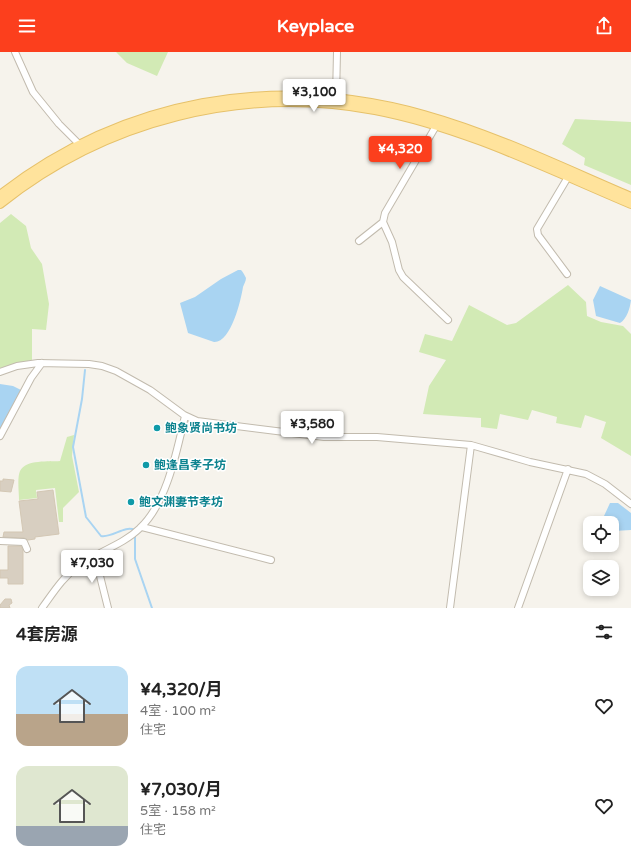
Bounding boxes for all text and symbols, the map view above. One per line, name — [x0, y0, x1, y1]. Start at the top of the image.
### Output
icon: menu — [16, 15, 38, 37]
text: Keyplace — [277, 15, 354, 37]
icon: share — [593, 15, 615, 37]
pin: ¥3,100 — [281, 79, 347, 113]
text: ¥3,100 — [292, 84, 336, 100]
pin: ¥4,320 — [367, 136, 433, 170]
text: ¥4,320 — [378, 141, 422, 157]
pin: ¥3,580 — [279, 411, 345, 445]
text: ¥3,580 — [290, 416, 334, 432]
place label: 鲍象贤尚书坊 — [165, 421, 237, 435]
marker: 鲍象贤尚书坊 — [152, 423, 162, 433]
place label: 鲍逢昌孝子坊 — [154, 458, 226, 472]
marker: 鲍逢昌孝子坊 — [141, 460, 151, 470]
place label: 鲍文渊妻节孝坊 — [139, 495, 223, 509]
marker: 鲍文渊妻节孝坊 — [126, 497, 136, 507]
map controls — [583, 516, 619, 596]
button: locate — [583, 516, 619, 552]
pin: ¥7,030 — [59, 550, 125, 584]
text: ¥7,030 — [70, 555, 114, 571]
button: layers — [583, 560, 619, 596]
icon: filters — [593, 621, 615, 643]
text: 4套房源 — [16, 624, 78, 645]
text: ¥4,320/月 — [140, 679, 223, 700]
icon: home — [48, 682, 96, 730]
icon: heart — [593, 695, 615, 717]
text: 4室 · 100 m² — [140, 703, 216, 719]
text: 住宅 — [140, 722, 166, 738]
text: ¥7,030/月 — [140, 779, 222, 800]
icon: home — [48, 782, 96, 830]
icon: heart — [593, 795, 615, 817]
text: 5室 · 158 m² — [140, 803, 216, 819]
text: 住宅 — [140, 822, 166, 838]

